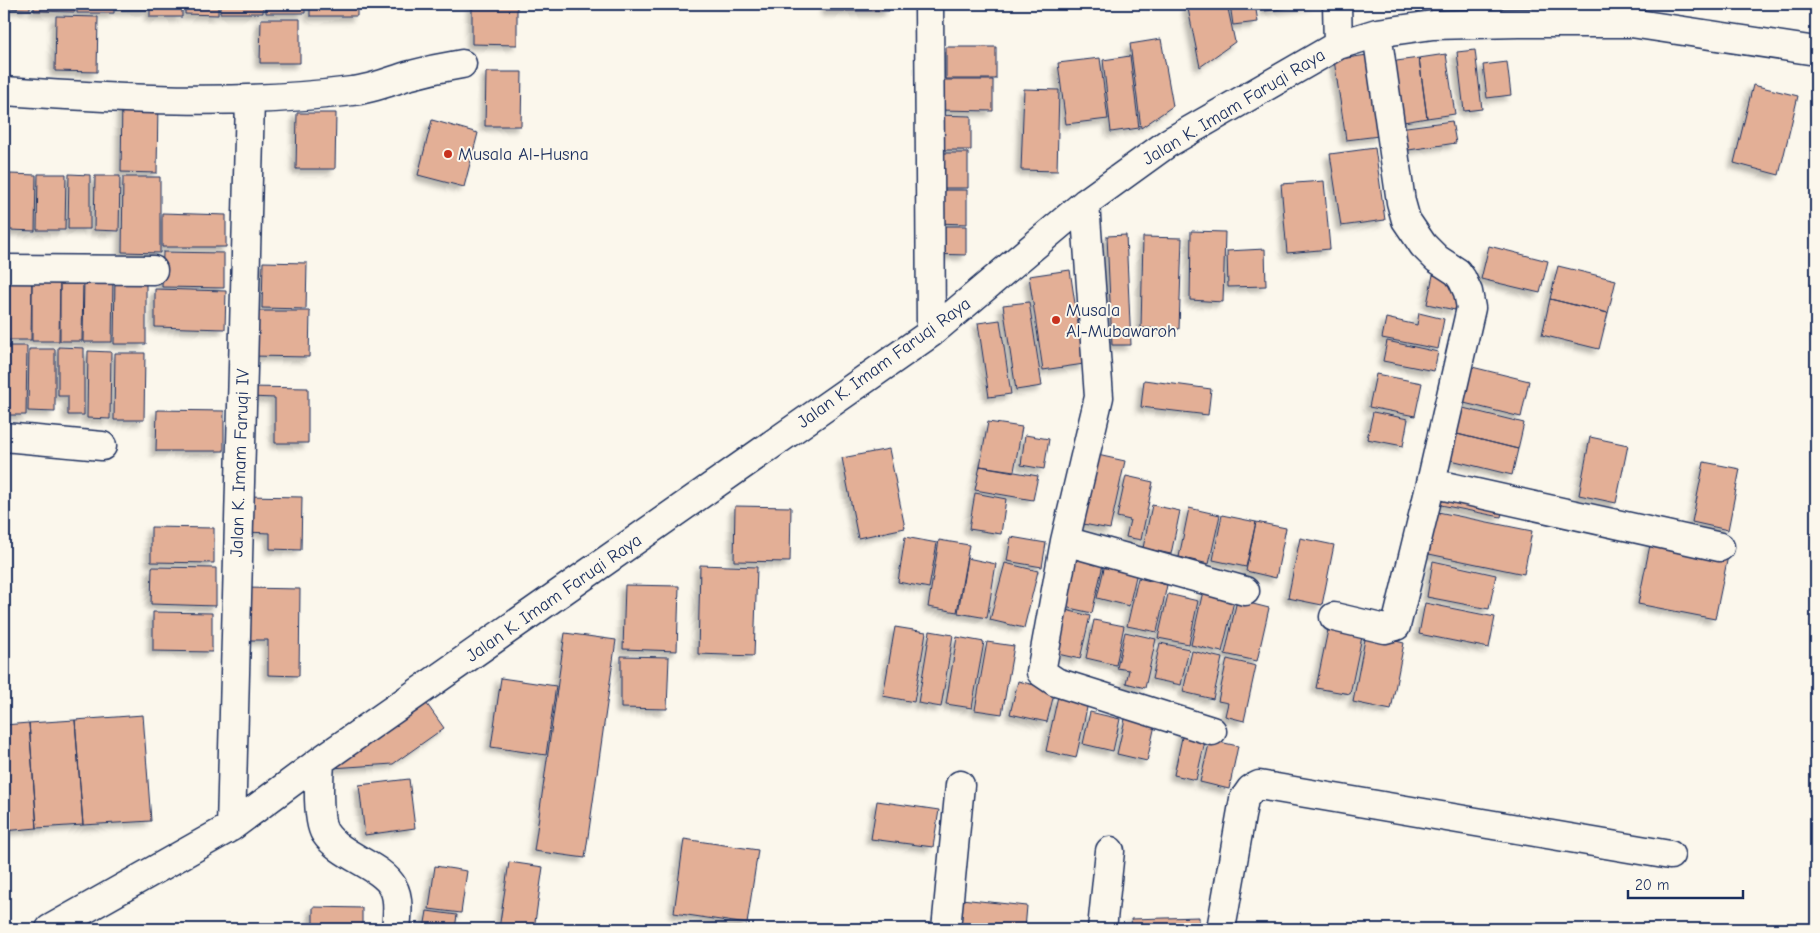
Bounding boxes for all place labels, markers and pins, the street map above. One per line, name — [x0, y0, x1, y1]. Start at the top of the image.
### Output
place label: Musala Al-Husna — [458, 144, 589, 165]
marker: Musala Al-Husna — [442, 148, 454, 160]
place label: Musala Al-Mubawaroh — [1066, 300, 1177, 342]
marker: Musala Al-Mubawaroh — [1050, 314, 1062, 326]

